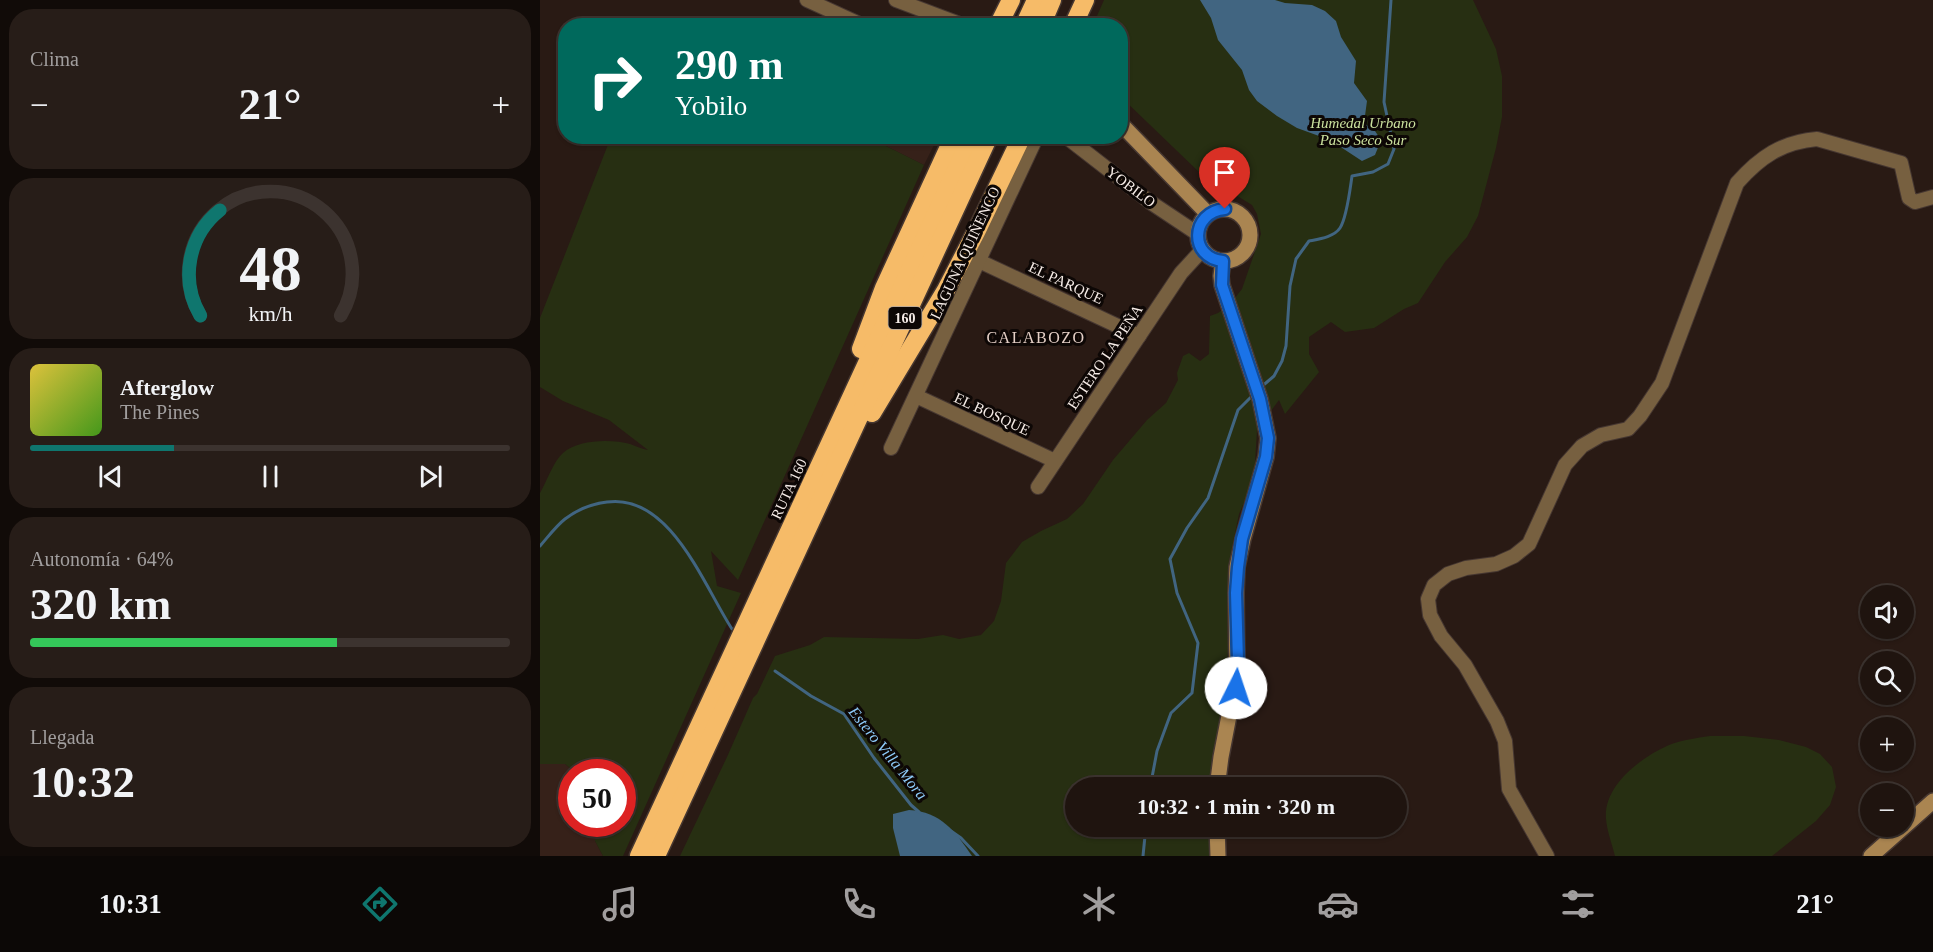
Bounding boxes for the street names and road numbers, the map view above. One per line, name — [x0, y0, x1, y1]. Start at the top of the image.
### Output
street label: YOBILO — [1104, 164, 1159, 211]
street label: LAGUNA QUIÑENCO — [927, 184, 1003, 322]
street label: EL PARQUE — [1026, 259, 1106, 307]
street label: ESTERO LA PEÑA — [1064, 302, 1146, 412]
road number: 160 — [888, 307, 922, 329]
street label: EL BOSQUE — [952, 390, 1032, 438]
street label: RUTA 160 — [768, 456, 810, 522]

